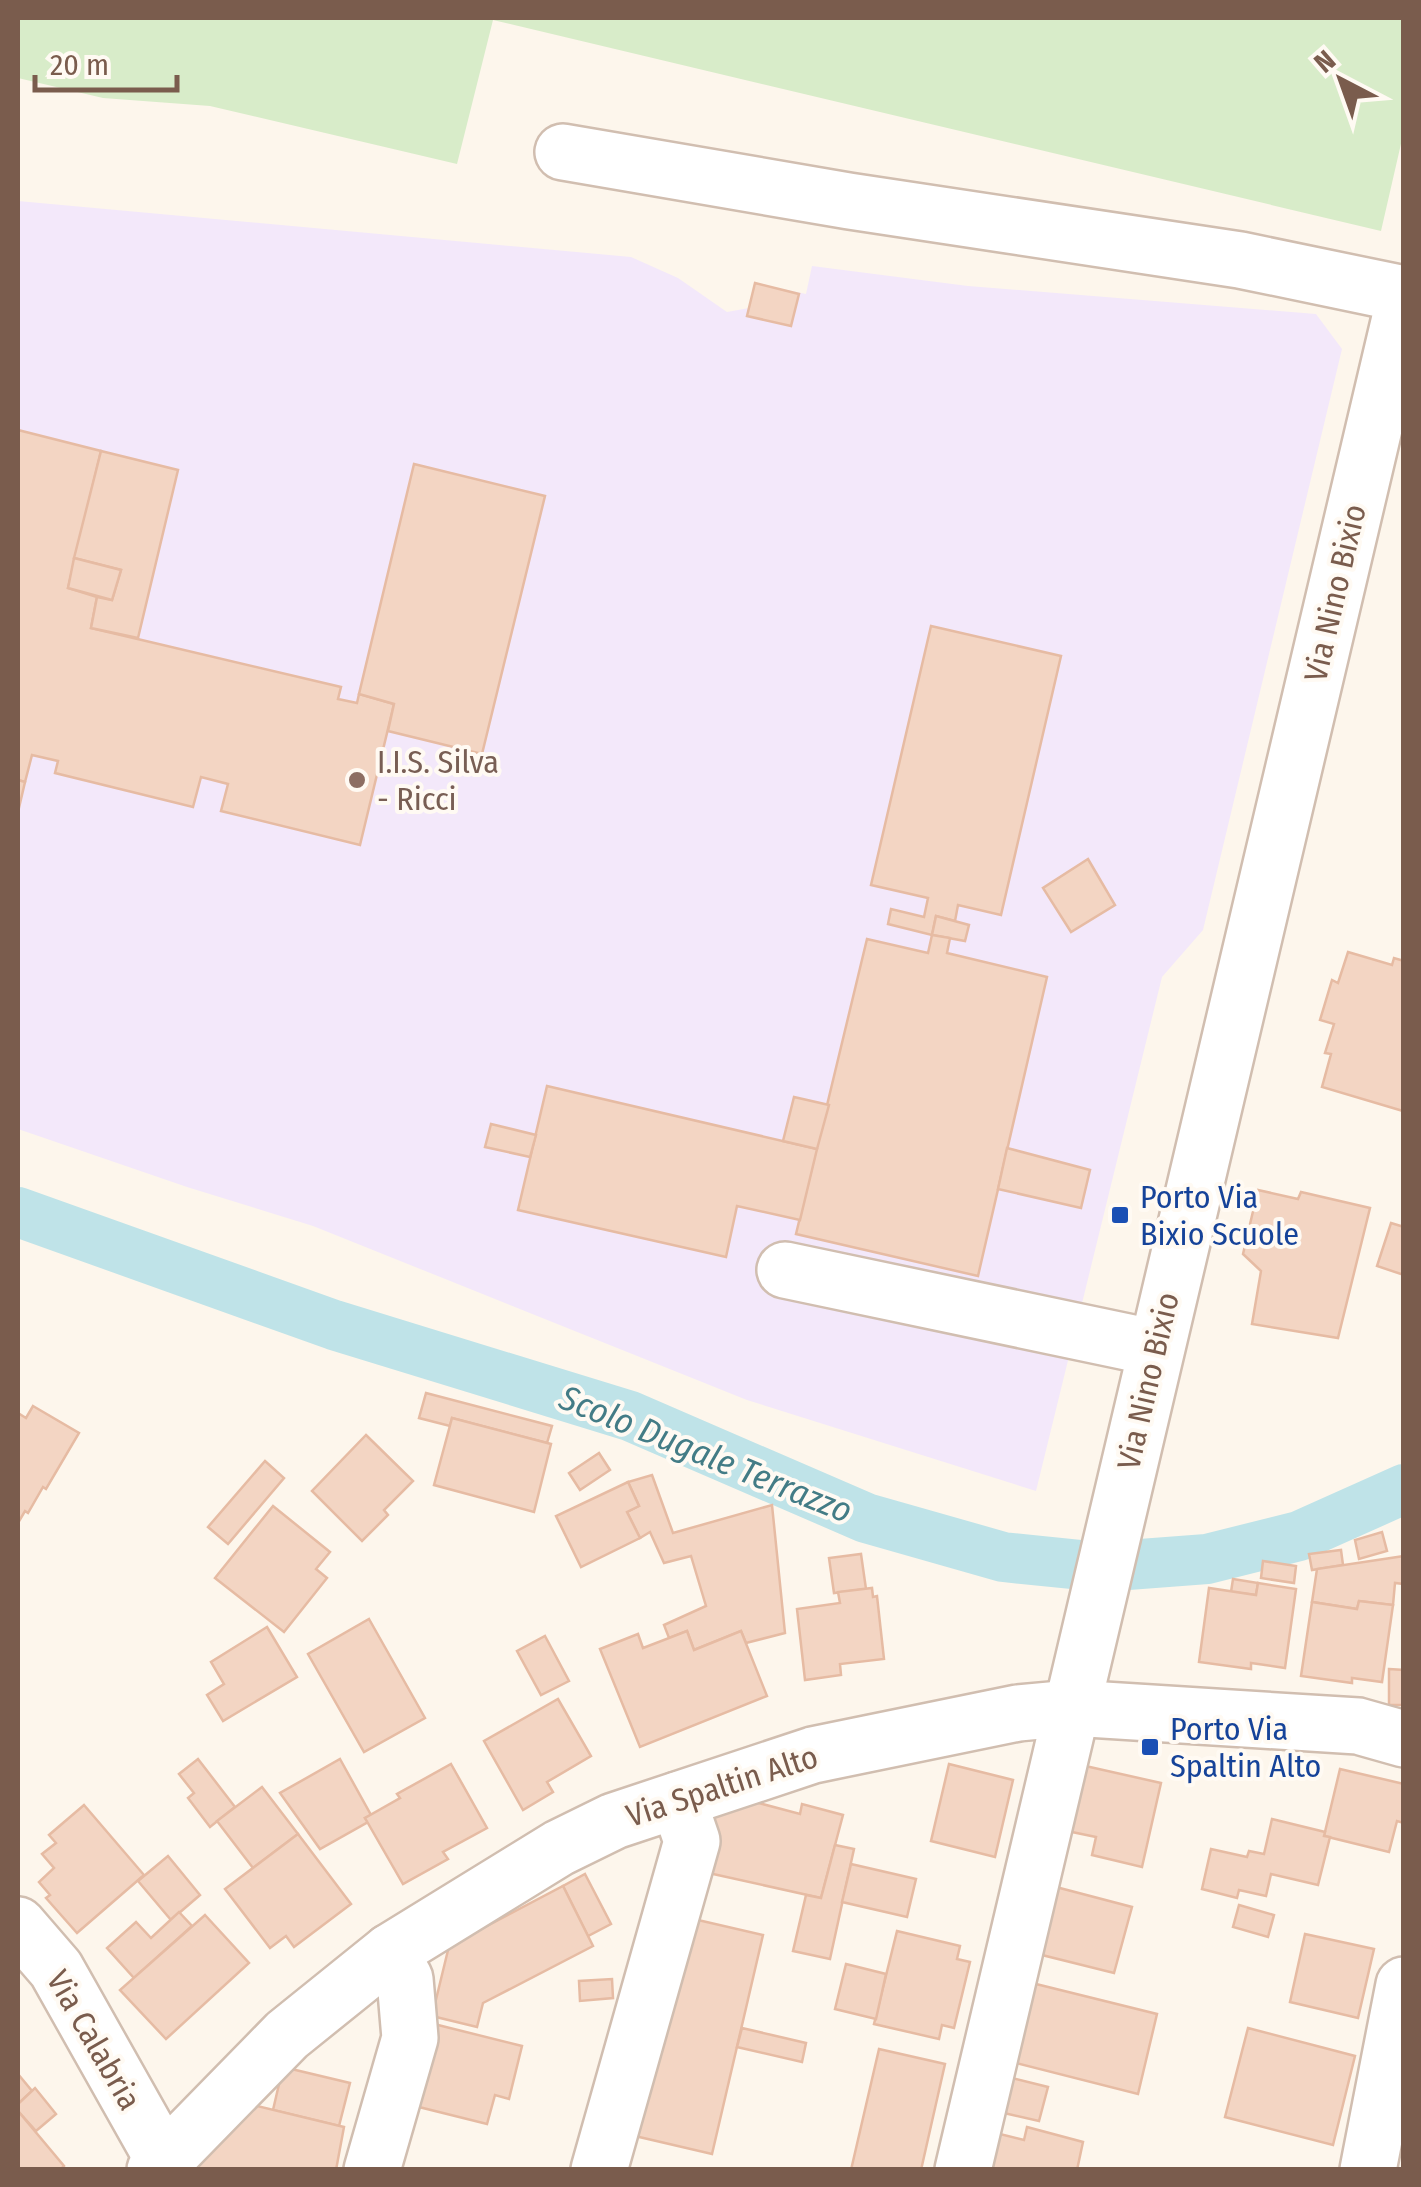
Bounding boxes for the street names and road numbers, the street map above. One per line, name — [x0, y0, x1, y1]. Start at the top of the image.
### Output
street label: Via Nino Bixio — [1296, 501, 1374, 685]
street label: Via Nino Bixio — [1109, 1289, 1187, 1473]
street label: Via Spaltin Alto — [622, 1737, 822, 1835]
street label: Via Calabria — [39, 1963, 149, 2117]

